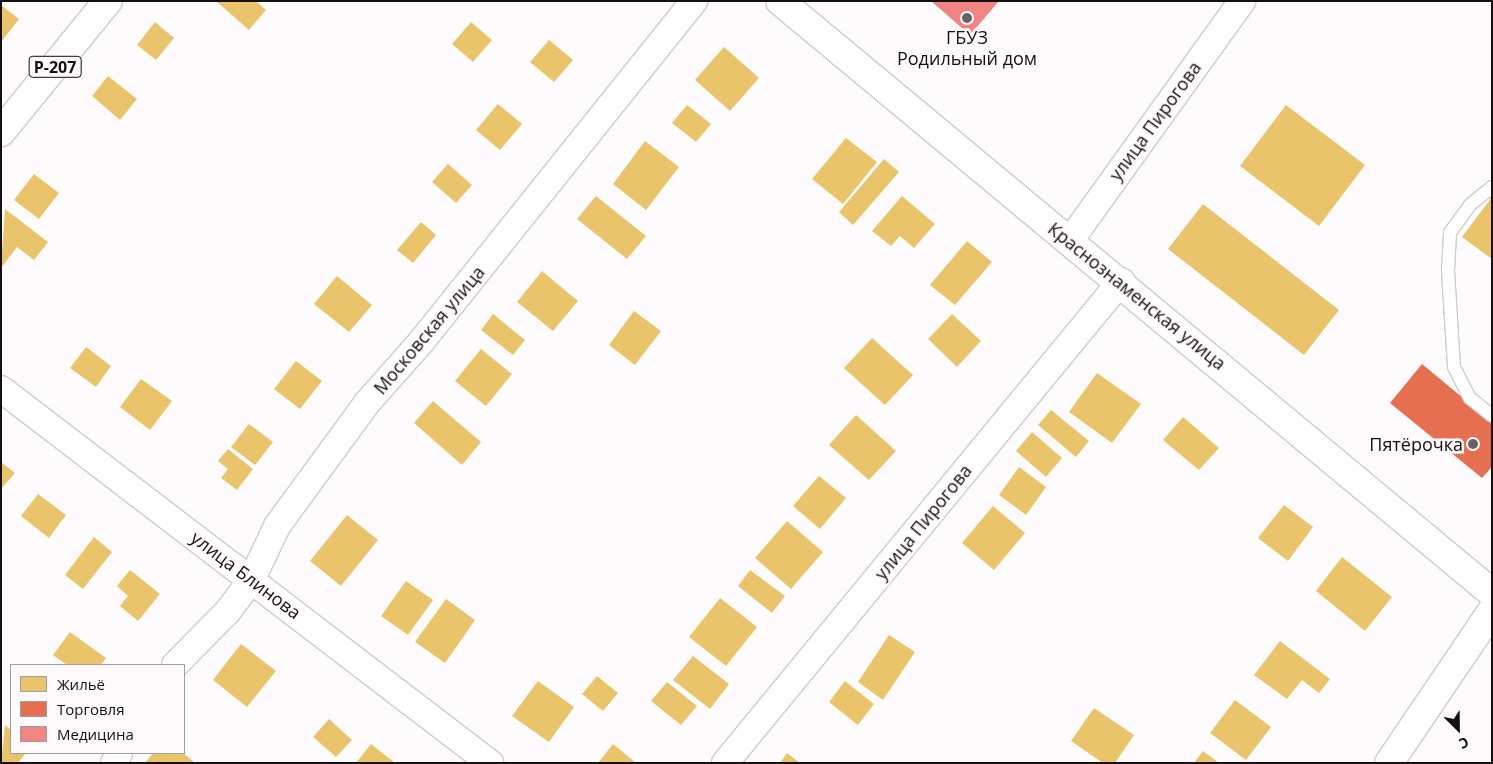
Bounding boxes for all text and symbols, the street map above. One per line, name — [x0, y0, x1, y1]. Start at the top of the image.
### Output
marker: ГБУЗ Родильный дом — [960, 11, 974, 25]
place label: ГБУЗ Родильный дом — [897, 27, 1037, 70]
road number: Р-207 — [28, 54, 82, 80]
street label: улица Пирогова — [1105, 57, 1205, 185]
street label: Краснознаменская улица — [1044, 218, 1230, 374]
street label: Московская улица — [369, 262, 489, 398]
place label: Пятёрочка — [1369, 433, 1463, 455]
marker: Пятёрочка — [1467, 438, 1479, 450]
street label: улица Пирогова — [870, 460, 976, 584]
street label: улица Блинова — [187, 527, 305, 623]
legend — [10, 664, 185, 754]
text: Жильё — [57, 674, 105, 694]
text: Торговля — [57, 699, 124, 719]
north arrow — [1433, 704, 1483, 754]
text: Медицина — [57, 724, 134, 744]
text: С — [1456, 733, 1472, 754]

